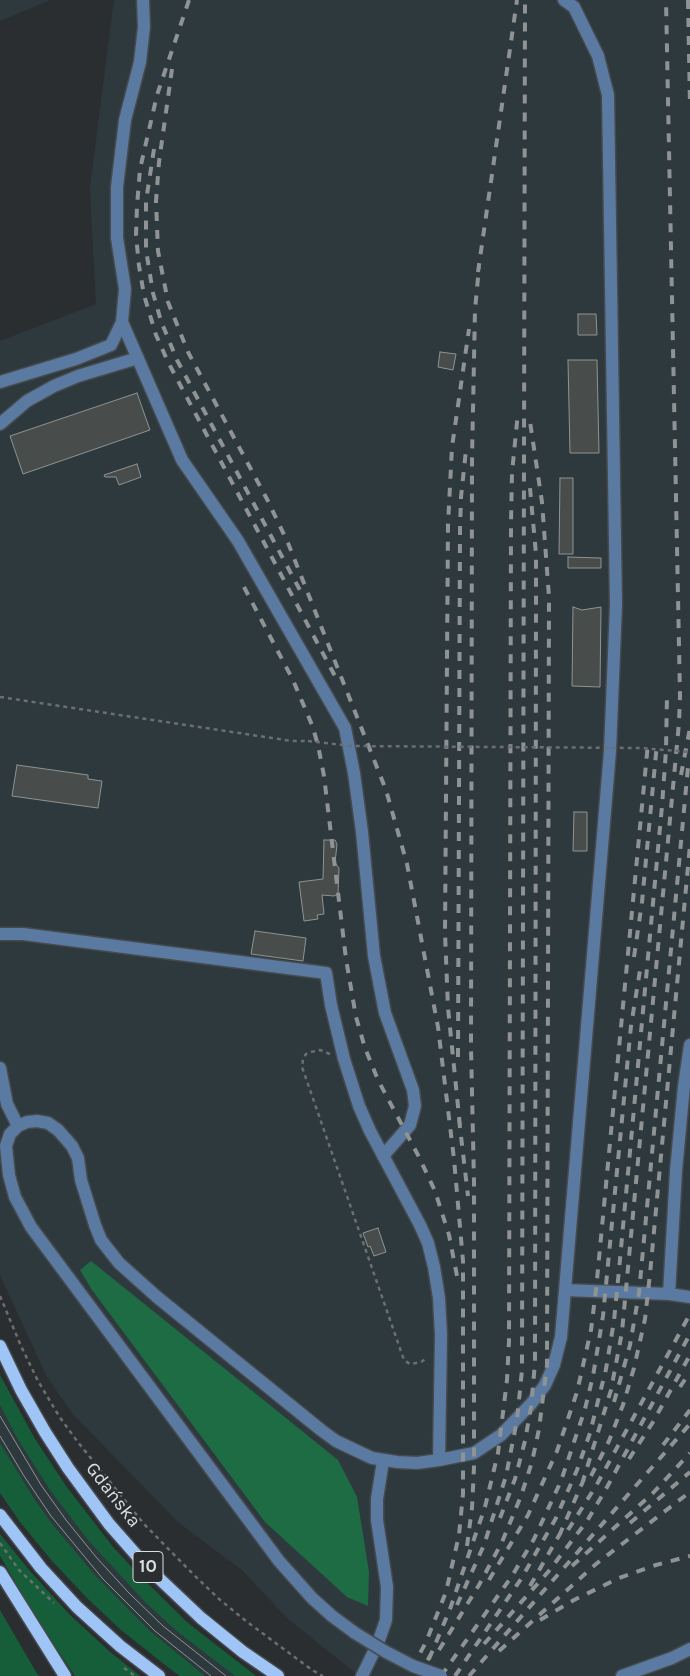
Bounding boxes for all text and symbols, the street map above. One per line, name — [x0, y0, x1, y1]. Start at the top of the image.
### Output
street label: Gdańska — [80, 1458, 146, 1532]
road number: 10 — [133, 1551, 163, 1582]

